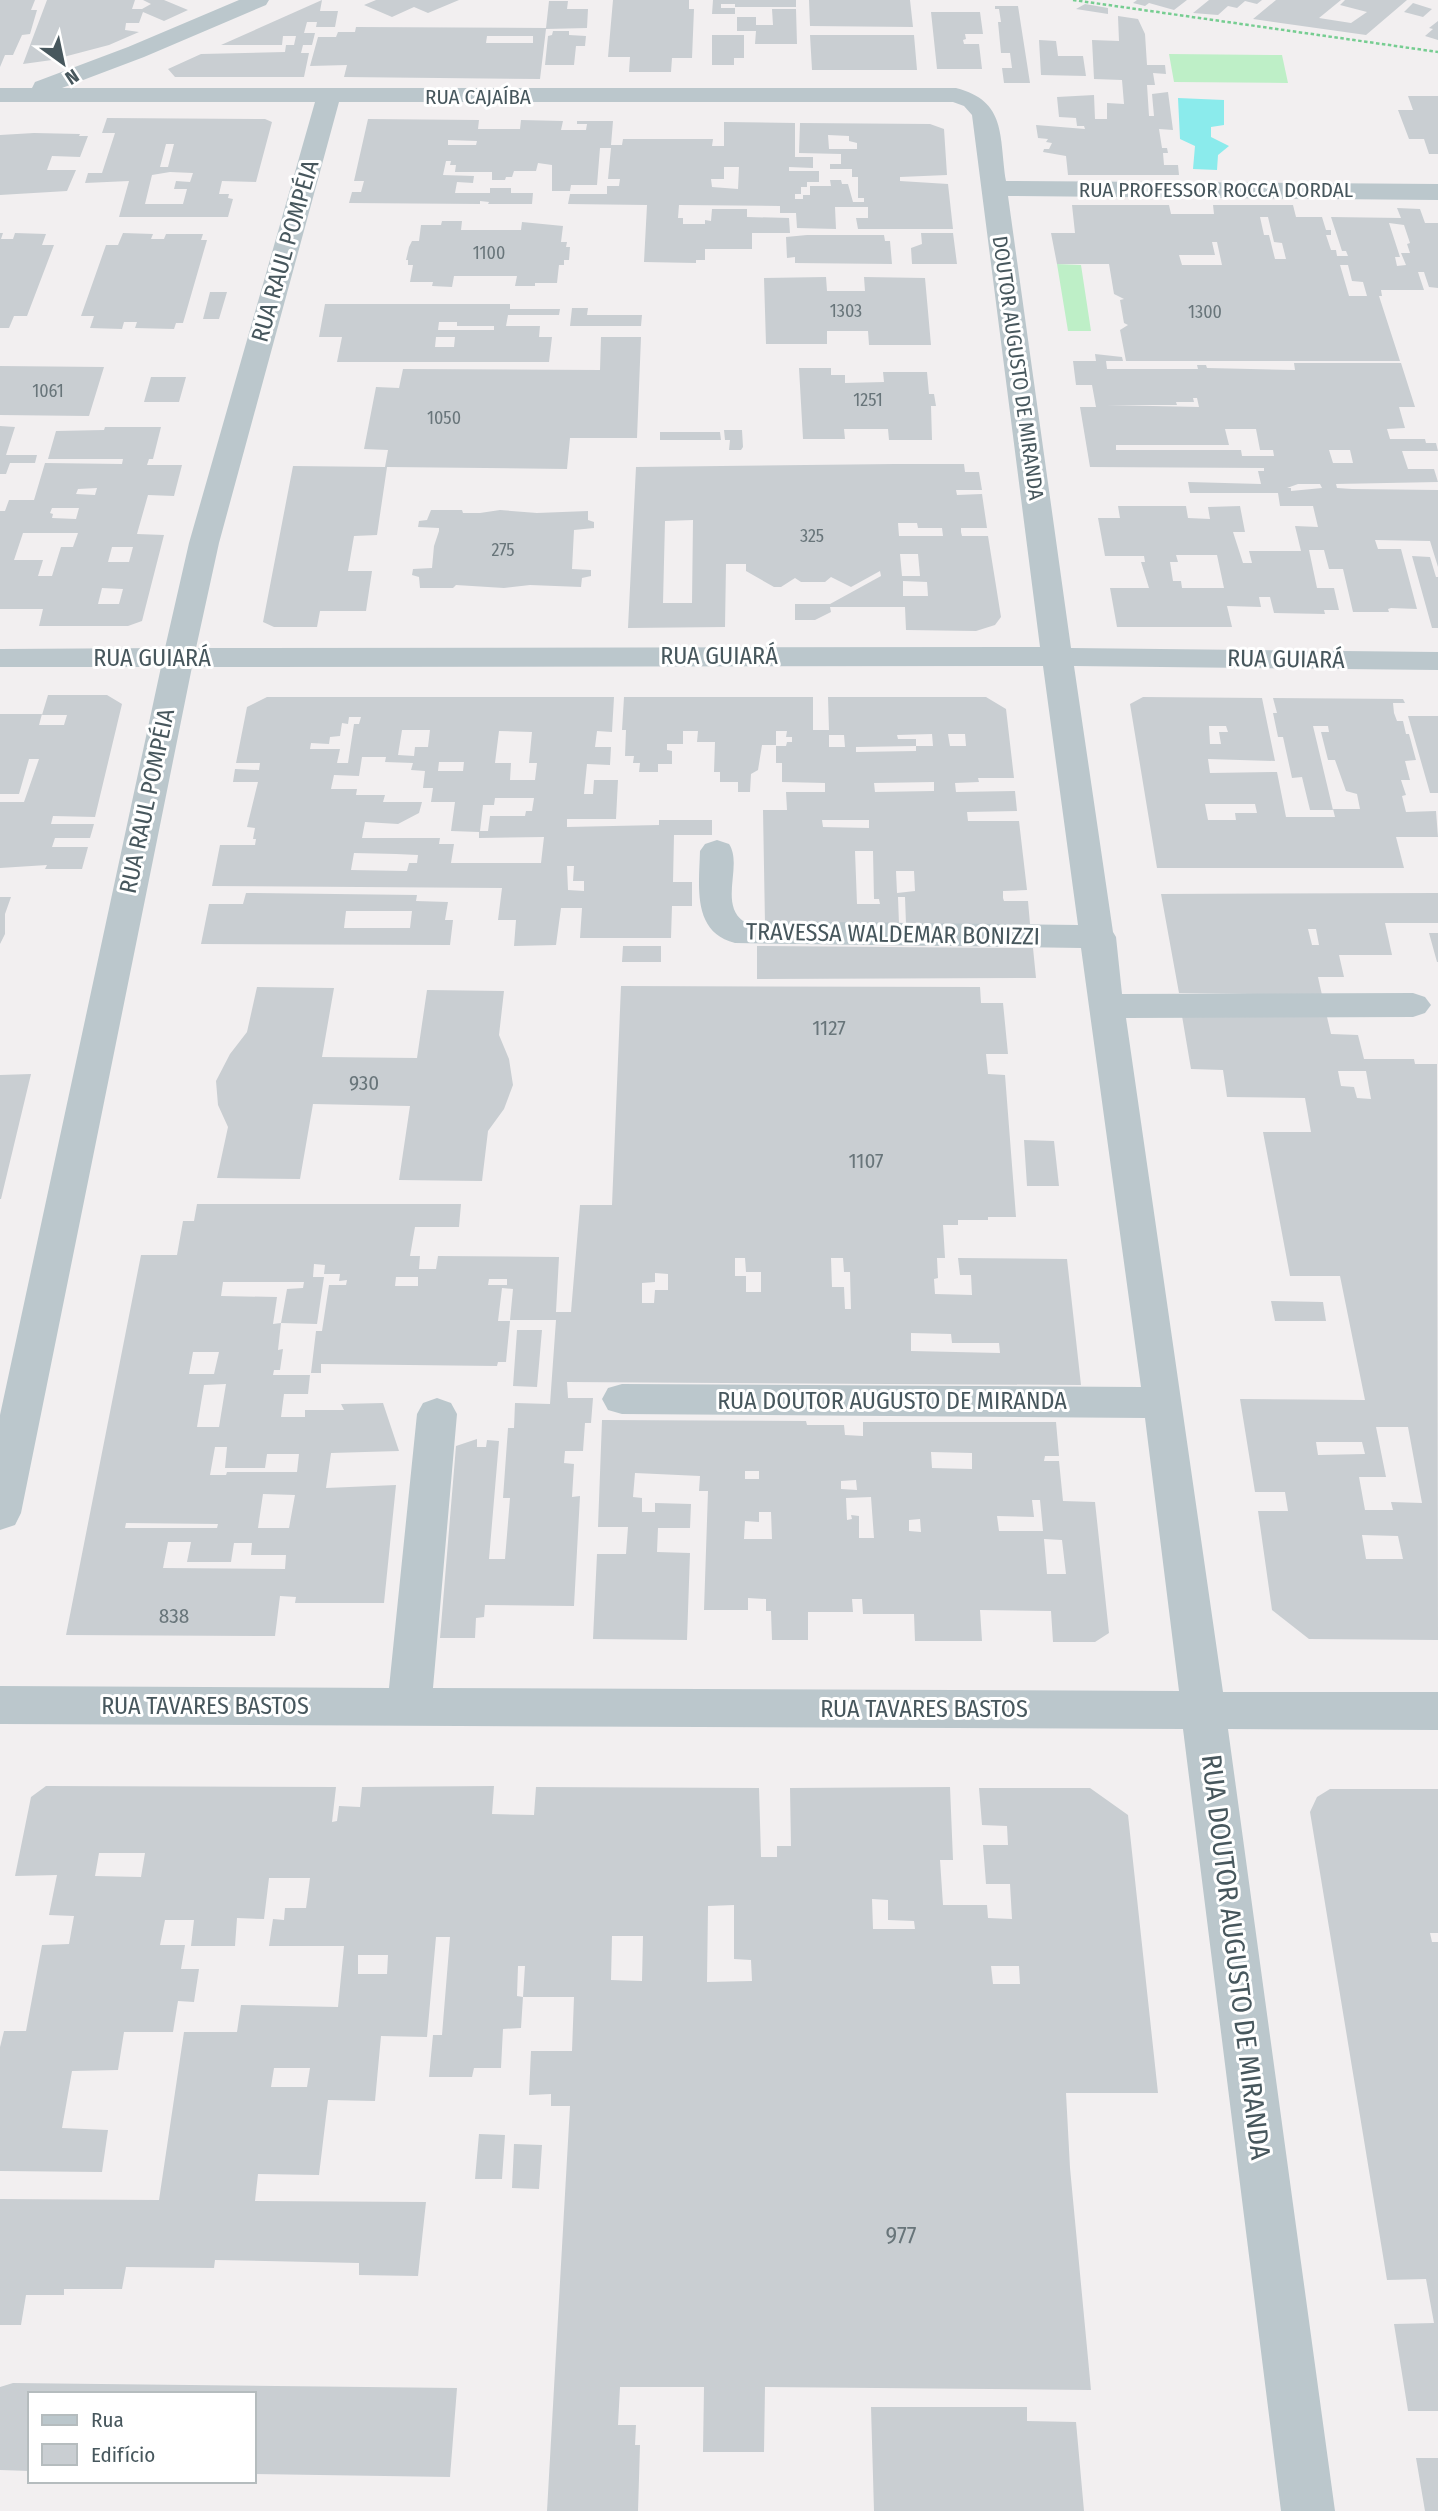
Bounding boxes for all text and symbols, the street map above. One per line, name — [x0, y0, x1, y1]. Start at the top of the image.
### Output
north arrow — [28, 28, 98, 98]
text: N — [61, 64, 83, 90]
street label: RUA CAJAÍBA — [425, 84, 531, 110]
street label: RUA RAUL POMPÉIA — [245, 156, 324, 345]
street label: RUA PROFESSOR ROCCA DORDAL — [1079, 177, 1354, 203]
street label: DOUTOR AUGUSTO DE MIRANDA — [987, 234, 1049, 502]
house number: 1100 — [473, 242, 505, 264]
house number: 1303 — [830, 300, 862, 322]
house number: 1300 — [1188, 301, 1222, 323]
house number: 1061 — [32, 380, 64, 402]
house number: 1251 — [853, 389, 883, 411]
house number: 1050 — [427, 407, 461, 429]
house number: 325 — [800, 525, 824, 547]
house number: 275 — [491, 539, 515, 561]
street label: RUA GUIARÁ — [660, 641, 778, 670]
street label: RUA GUIARÁ — [93, 643, 211, 672]
street label: RUA GUIARÁ — [1227, 643, 1345, 674]
street label: RUA RAUL POMPÉIA — [113, 706, 180, 896]
street label: TRAVESSA WALDEMAR BONIZZI — [746, 917, 1040, 951]
house number: 1127 — [812, 1015, 846, 1041]
house number: 930 — [349, 1070, 379, 1096]
house number: 1107 — [848, 1148, 884, 1174]
street label: RUA DOUTOR AUGUSTO DE MIRANDA — [717, 1387, 1067, 1415]
house number: 838 — [159, 1603, 189, 1629]
street label: RUA TAVARES BASTOS — [101, 1692, 309, 1720]
street label: RUA TAVARES BASTOS — [820, 1695, 1028, 1723]
street label: RUA DOUTOR AUGUSTO DE MIRANDA — [1195, 1753, 1277, 2162]
house number: 977 — [886, 2222, 917, 2250]
legend — [28, 2392, 256, 2483]
text: Rua — [91, 2407, 124, 2433]
text: Edifício — [91, 2442, 155, 2468]

